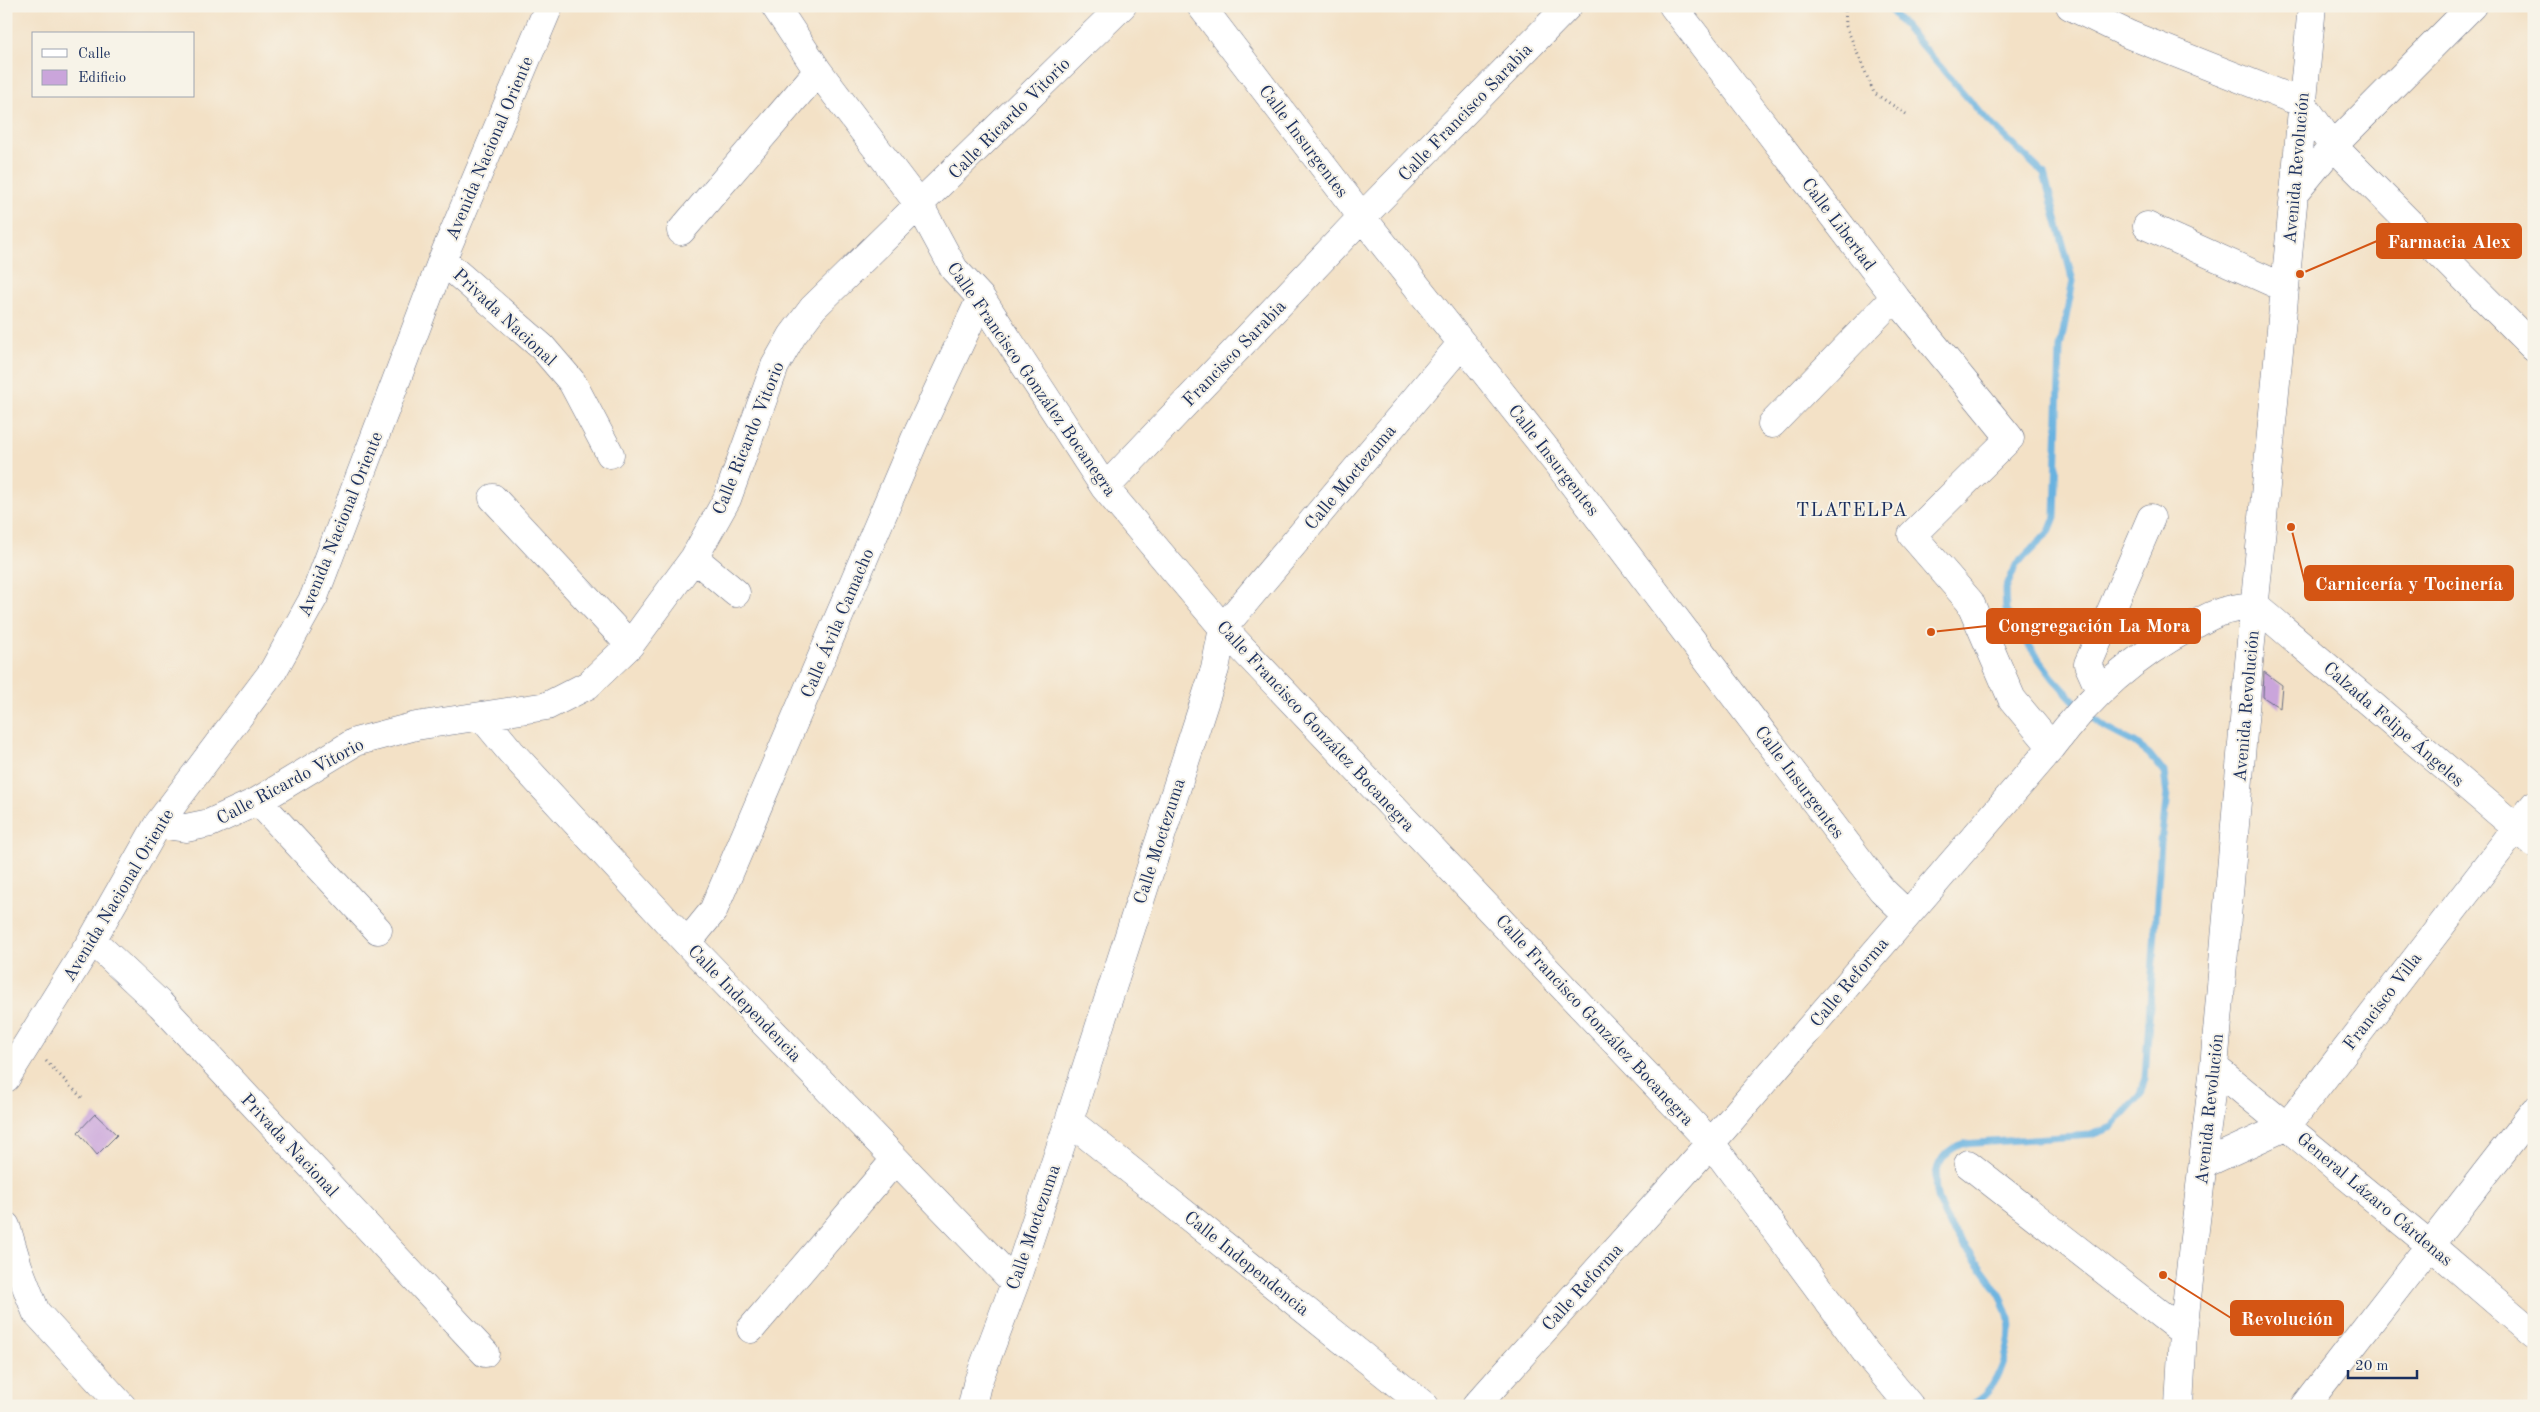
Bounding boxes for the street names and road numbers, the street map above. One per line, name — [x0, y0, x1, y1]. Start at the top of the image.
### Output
street label: Calle Francisco Sarabia — [1395, 40, 1536, 185]
street label: Avenida Nacional Oriente — [443, 54, 537, 243]
street label: Calle Ricardo Vitorio — [946, 54, 1074, 183]
street label: Calle Insurgentes — [1255, 82, 1351, 201]
street label: Avenida Revolución — [2281, 91, 2313, 245]
street label: Calle Libertad — [1798, 175, 1879, 274]
street label: Calle Francisco González Bocanegra — [943, 259, 1119, 500]
street label: Privada Nacional — [449, 266, 559, 370]
street label: Francisco Sarabia — [1180, 297, 1290, 410]
street label: Calle Ricardo Vitorio — [710, 359, 788, 518]
street label: Calle Insurgentes — [1504, 402, 1602, 520]
street label: Calle Moctezuma — [1302, 422, 1400, 534]
street label: Avenida Nacional Oriente — [296, 429, 386, 619]
street label: Calle Ávila Camacho — [795, 544, 878, 701]
street label: Calle Francisco González Bocanegra — [1213, 618, 1418, 836]
street label: Avenida Revolución — [2231, 629, 2263, 783]
street label: Calzada Felipe Ángeles — [2320, 656, 2470, 791]
street label: Calle Insurgentes — [1751, 723, 1847, 842]
street label: Calle Ricardo Vitorio — [214, 736, 367, 828]
street label: Calle Moctezuma — [1131, 776, 1189, 906]
street label: Avenida Nacional Oriente — [60, 806, 178, 985]
street label: Calle Francisco González Bocanegra — [1492, 912, 1697, 1130]
street label: Calle Reforma — [1807, 934, 1892, 1031]
street label: Calle Independencia — [684, 942, 805, 1066]
street label: Francisco Villa — [2340, 949, 2425, 1054]
street label: Avenida Revolución — [2193, 1032, 2227, 1186]
street label: Privada Nacional — [237, 1091, 341, 1201]
street label: General Lázaro Cárdenas — [2293, 1130, 2456, 1270]
street label: Calle Moctezuma — [1004, 1162, 1064, 1292]
street label: Calle Independencia — [1181, 1208, 1312, 1320]
street label: Calle Reforma — [1539, 1240, 1627, 1335]

